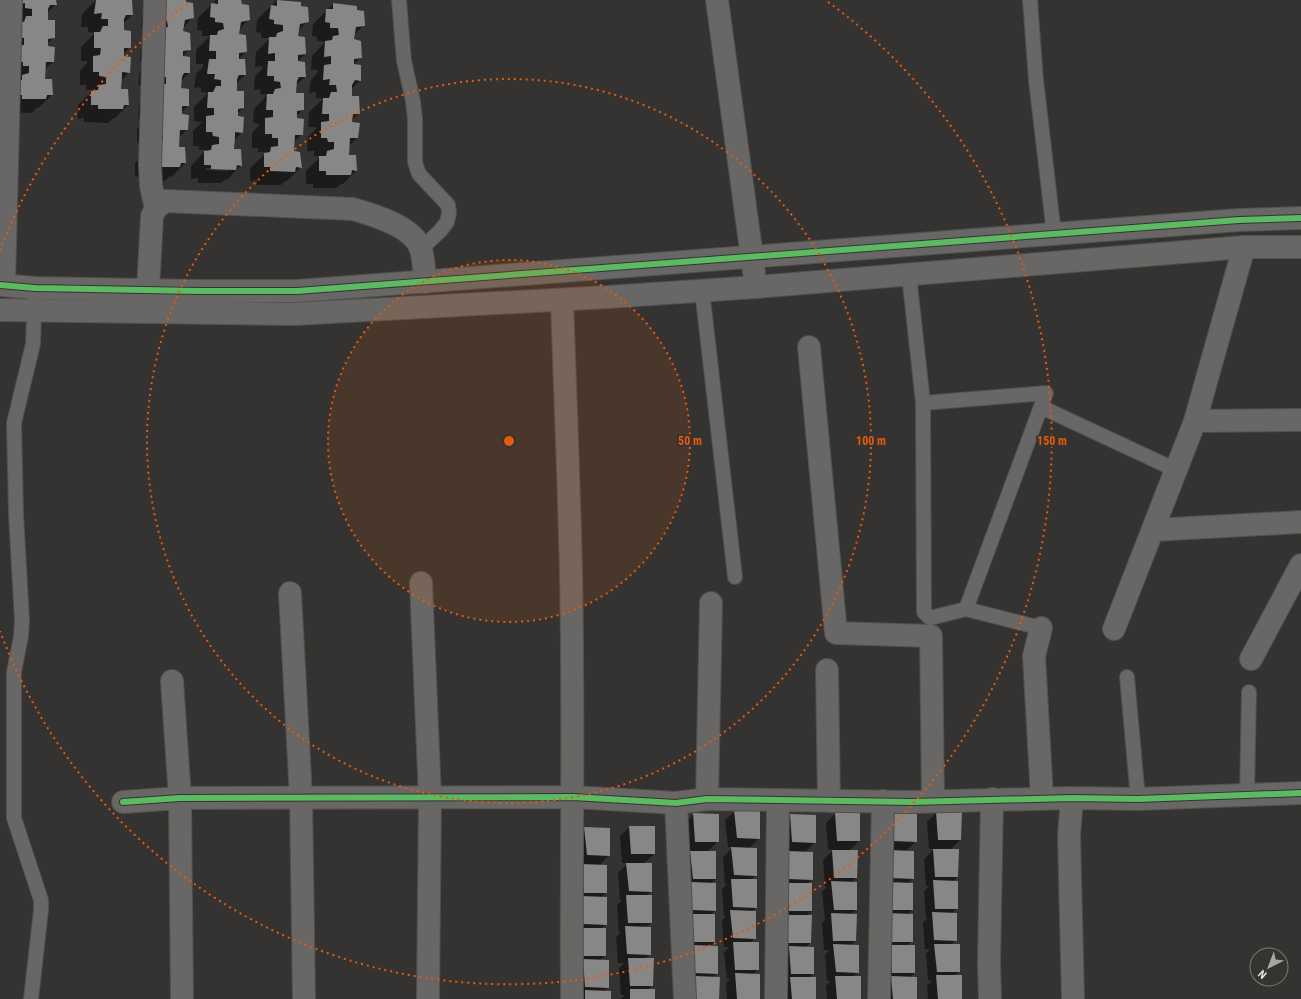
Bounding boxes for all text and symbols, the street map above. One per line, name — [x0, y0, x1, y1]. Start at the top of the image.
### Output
centre of rings — [502, 434, 516, 448]
text: 50 m — [678, 434, 702, 448]
text: 100 m — [856, 434, 886, 448]
text: 150 m — [1037, 434, 1067, 448]
north arrow — [1249, 947, 1289, 987]
text: N — [1256, 967, 1270, 981]

